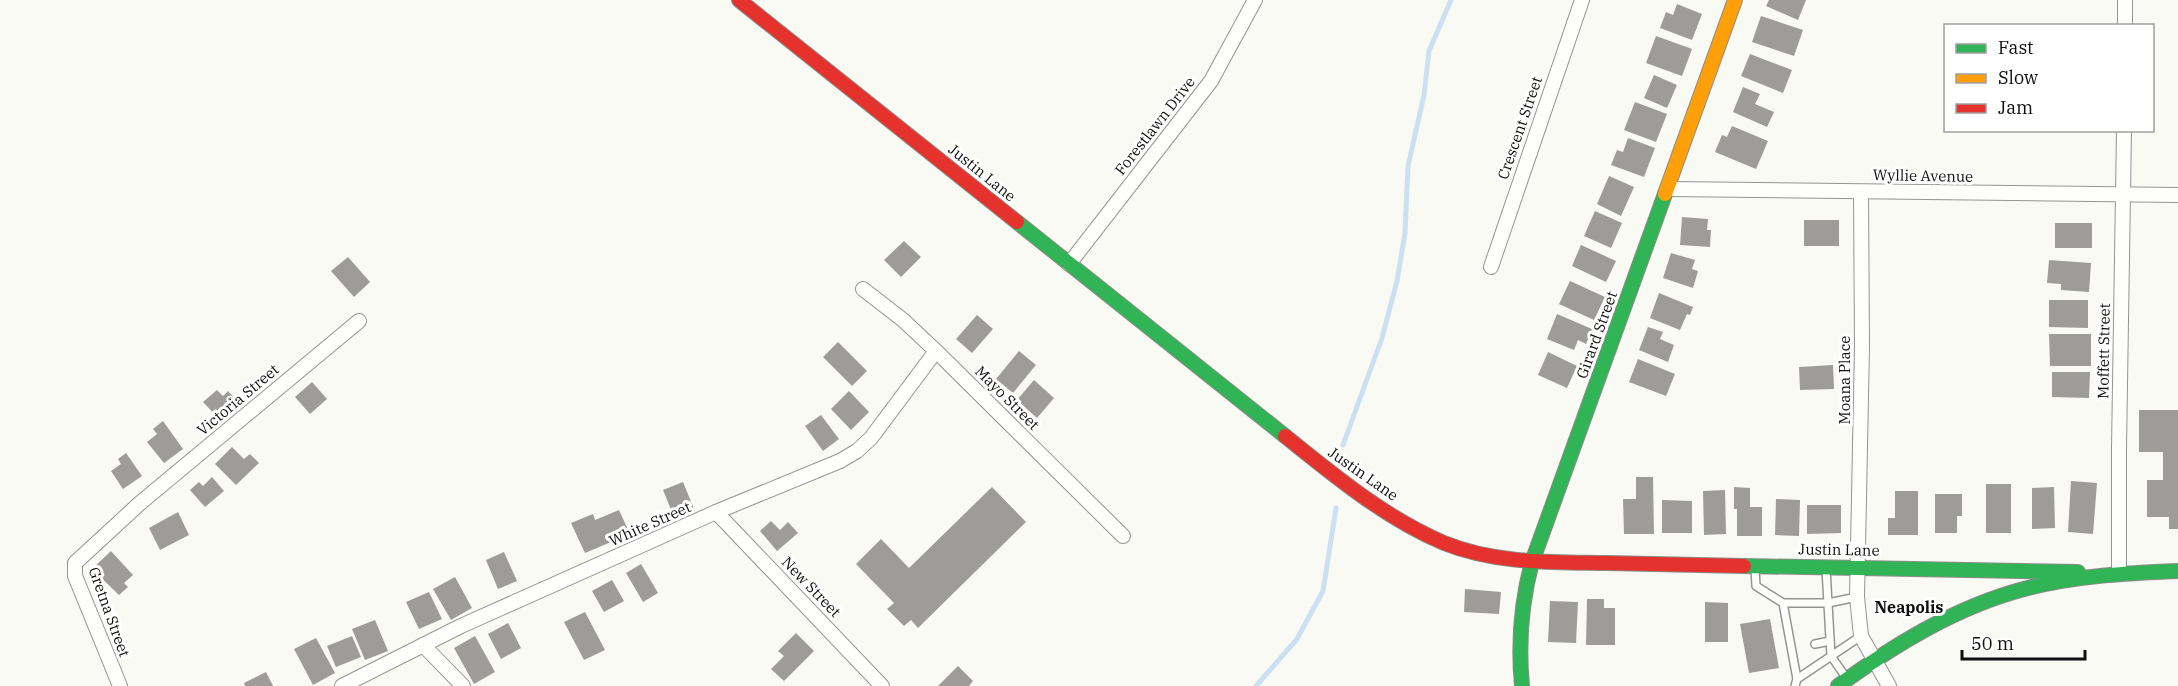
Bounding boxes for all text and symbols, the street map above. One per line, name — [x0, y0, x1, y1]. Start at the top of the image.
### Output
legend — [1944, 24, 2154, 132]
text: Fast — [1998, 36, 2033, 59]
text: Slow — [1998, 66, 2038, 89]
street label: Forestlawn Drive — [1110, 73, 1199, 179]
street label: Crescent Street — [1493, 74, 1546, 182]
text: Jam — [1998, 96, 2033, 119]
street label: Justin Lane — [945, 140, 1020, 206]
street label: Wyllie Avenue — [1873, 165, 1973, 186]
street label: Girard Street — [1572, 288, 1621, 381]
street label: Moffett Street — [2093, 303, 2114, 399]
street label: Moana Place — [1835, 336, 1854, 424]
street label: Victoria Street — [193, 360, 282, 439]
street label: Mayo Street — [971, 362, 1043, 434]
street label: Justin Lane — [1325, 443, 1402, 505]
street label: White Street — [606, 497, 694, 550]
street label: Justin Lane — [1798, 539, 1880, 560]
street label: New Street — [778, 552, 845, 621]
street label: Gretna Street — [84, 564, 135, 659]
district label: Neapolis — [1875, 597, 1944, 617]
scale bar — [1962, 623, 2085, 661]
text: 50 m — [1971, 632, 2014, 655]

